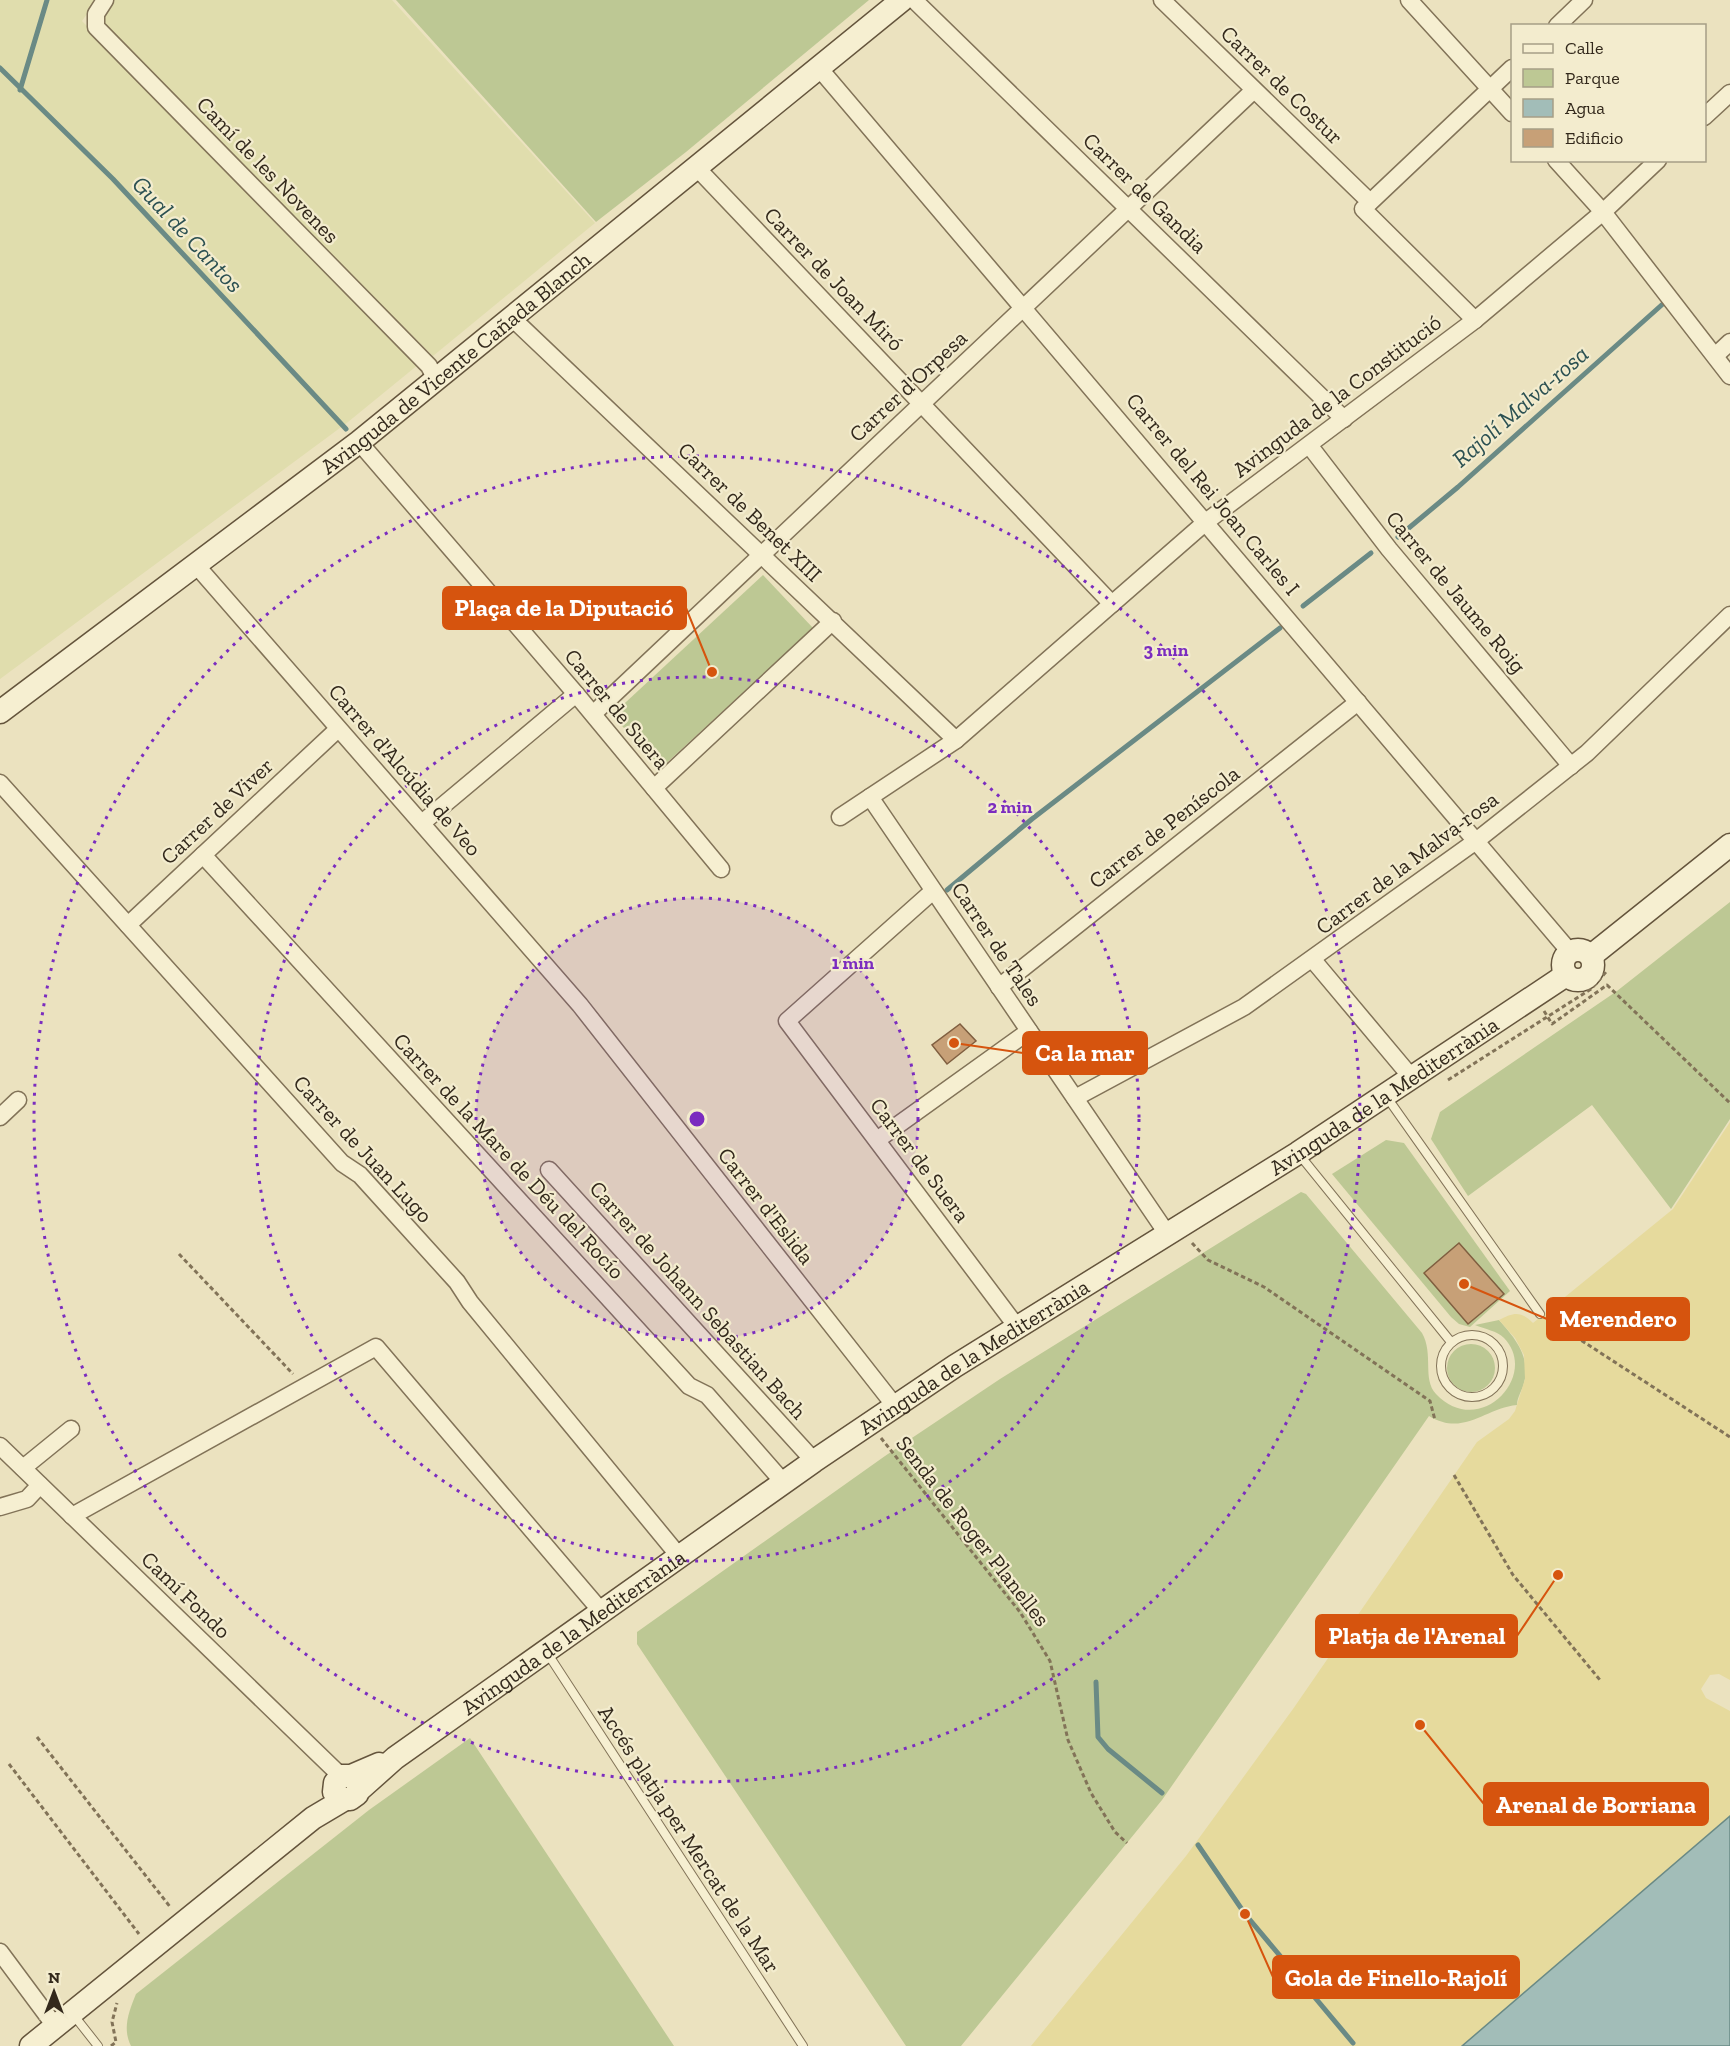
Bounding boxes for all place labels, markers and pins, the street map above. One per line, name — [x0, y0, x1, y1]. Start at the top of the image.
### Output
callout: Plaça de la Diputació — [443, 587, 686, 629]
callout: Ca la mar — [1023, 1032, 1147, 1074]
centre of rings — [687, 1109, 707, 1129]
callout: Merendero — [1547, 1298, 1689, 1340]
callout: Platja de l'Arenal — [1316, 1615, 1517, 1657]
callout: Arenal de Borriana — [1484, 1783, 1708, 1825]
callout: Gola de Finello-Rajolí — [1273, 1956, 1519, 1998]

